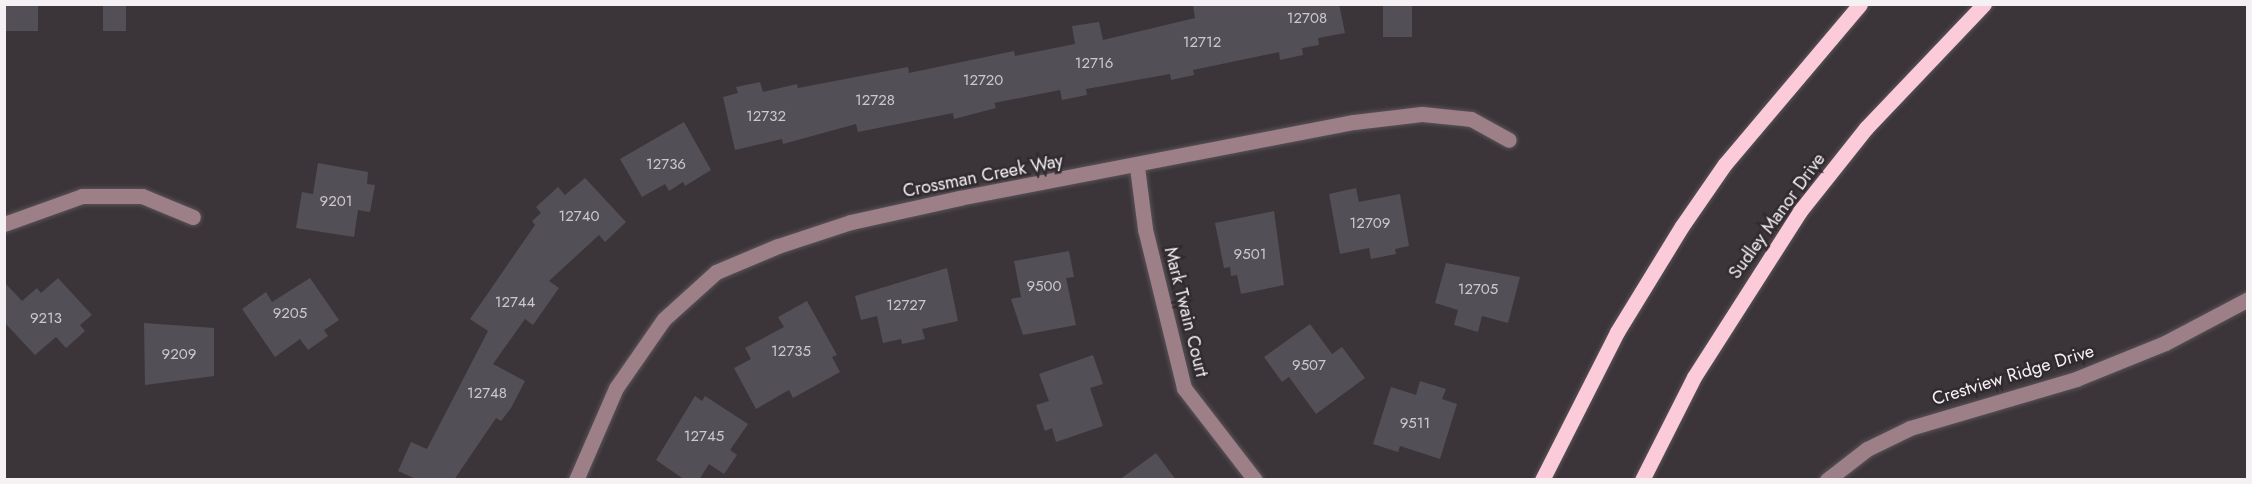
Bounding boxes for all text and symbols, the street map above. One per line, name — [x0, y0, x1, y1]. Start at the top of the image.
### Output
house number: 12708 — [1287, 10, 1327, 28]
house number: 12712 — [1183, 34, 1221, 52]
house number: 12716 — [1075, 55, 1113, 73]
house number: 12720 — [963, 72, 1003, 90]
house number: 12728 — [855, 92, 895, 110]
house number: 12732 — [746, 108, 786, 126]
street label: Sudley Manor Drive — [1724, 149, 1830, 283]
street label: Crossman Creek Way — [901, 150, 1065, 202]
house number: 12736 — [646, 156, 686, 174]
house number: 9201 — [320, 193, 352, 211]
house number: 12740 — [559, 208, 599, 226]
house number: 12709 — [1350, 215, 1390, 233]
street label: Mark Twain Court — [1159, 245, 1213, 379]
house number: 9501 — [1234, 246, 1266, 264]
house number: 9500 — [1026, 278, 1062, 296]
house number: 12705 — [1458, 281, 1498, 299]
house number: 12744 — [495, 294, 535, 312]
house number: 12727 — [886, 297, 926, 315]
house number: 9205 — [273, 305, 307, 323]
house number: 9213 — [30, 310, 62, 328]
street label: Crestview Ridge Drive — [1929, 340, 2097, 410]
house number: 12735 — [771, 343, 811, 361]
house number: 9209 — [162, 346, 196, 364]
house number: 9507 — [1292, 357, 1326, 375]
house number: 12748 — [467, 385, 507, 403]
house number: 9511 — [1400, 415, 1430, 433]
house number: 12745 — [684, 428, 724, 446]

